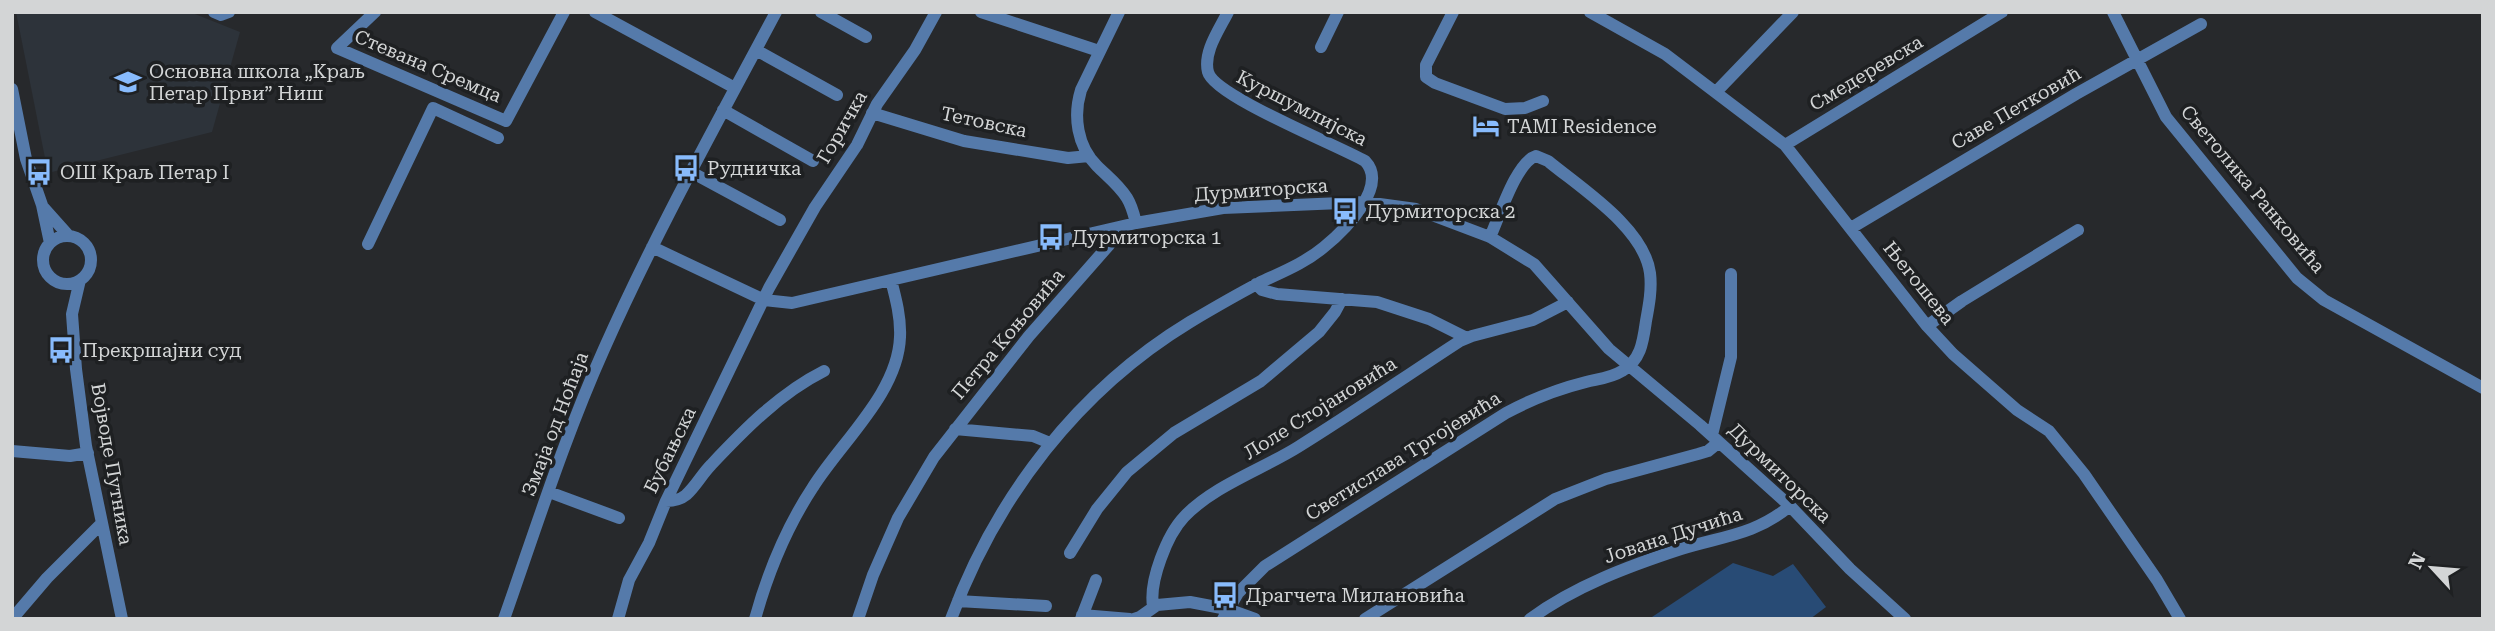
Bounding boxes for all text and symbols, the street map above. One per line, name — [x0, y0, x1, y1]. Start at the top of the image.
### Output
street label: Стевана Сремца — [351, 25, 506, 108]
street label: Смедеревска — [1805, 30, 1927, 116]
place label: Основна школа „Краљ Петар Први” Ниш — [149, 60, 365, 105]
street label: Саве Петковић — [1947, 62, 2085, 154]
street label: Куршумлијска — [1233, 65, 1372, 151]
school or university icon: Основна школа „Краљ Петар Први” Ниш — [113, 67, 143, 97]
street label: Горичка — [812, 86, 872, 168]
street label: Светолика Ранковића — [2176, 100, 2330, 278]
street label: Тетовска — [939, 102, 1030, 142]
hotel icon: TAMI Residence — [1471, 111, 1501, 141]
place label: TAMI Residence — [1507, 115, 1657, 138]
bus stop icon: Рудничка — [671, 153, 701, 183]
bus stop icon: ОШ Краљ Петар I — [24, 157, 54, 187]
place label: Рудничка — [707, 157, 802, 180]
place label: ОШ Краљ Петар I — [60, 161, 229, 184]
street label: Дурмиторска — [1193, 174, 1329, 206]
bus stop icon: Дурмиторска 2 — [1330, 196, 1360, 226]
place label: Дурмиторска 2 — [1366, 200, 1515, 223]
bus stop icon: Дурмиторска 1 — [1036, 222, 1066, 252]
place label: Дурмиторска 1 — [1072, 226, 1221, 249]
street label: Његошева — [1878, 237, 1960, 330]
street label: Петра Коњовића — [947, 264, 1070, 404]
bus stop icon: Прекршајни суд — [46, 335, 76, 365]
place label: Прекршајни суд — [82, 339, 241, 362]
street label: Змаја од Ноћаја — [517, 348, 593, 500]
street label: Лоле Стојановића — [1239, 351, 1401, 464]
street label: Војводе Путника — [86, 381, 138, 547]
street label: Светислава Тргојевића — [1301, 386, 1505, 526]
street label: Бубањска — [639, 402, 701, 497]
street label: Дурмиторска — [1724, 418, 1837, 528]
street label: Јована Дучића — [1601, 502, 1746, 568]
north arrow — [2397, 533, 2467, 603]
text: N — [2404, 549, 2431, 572]
bus stop icon: Драгчета Милановића — [1210, 580, 1240, 610]
place label: Драгчета Милановића — [1246, 584, 1466, 607]

